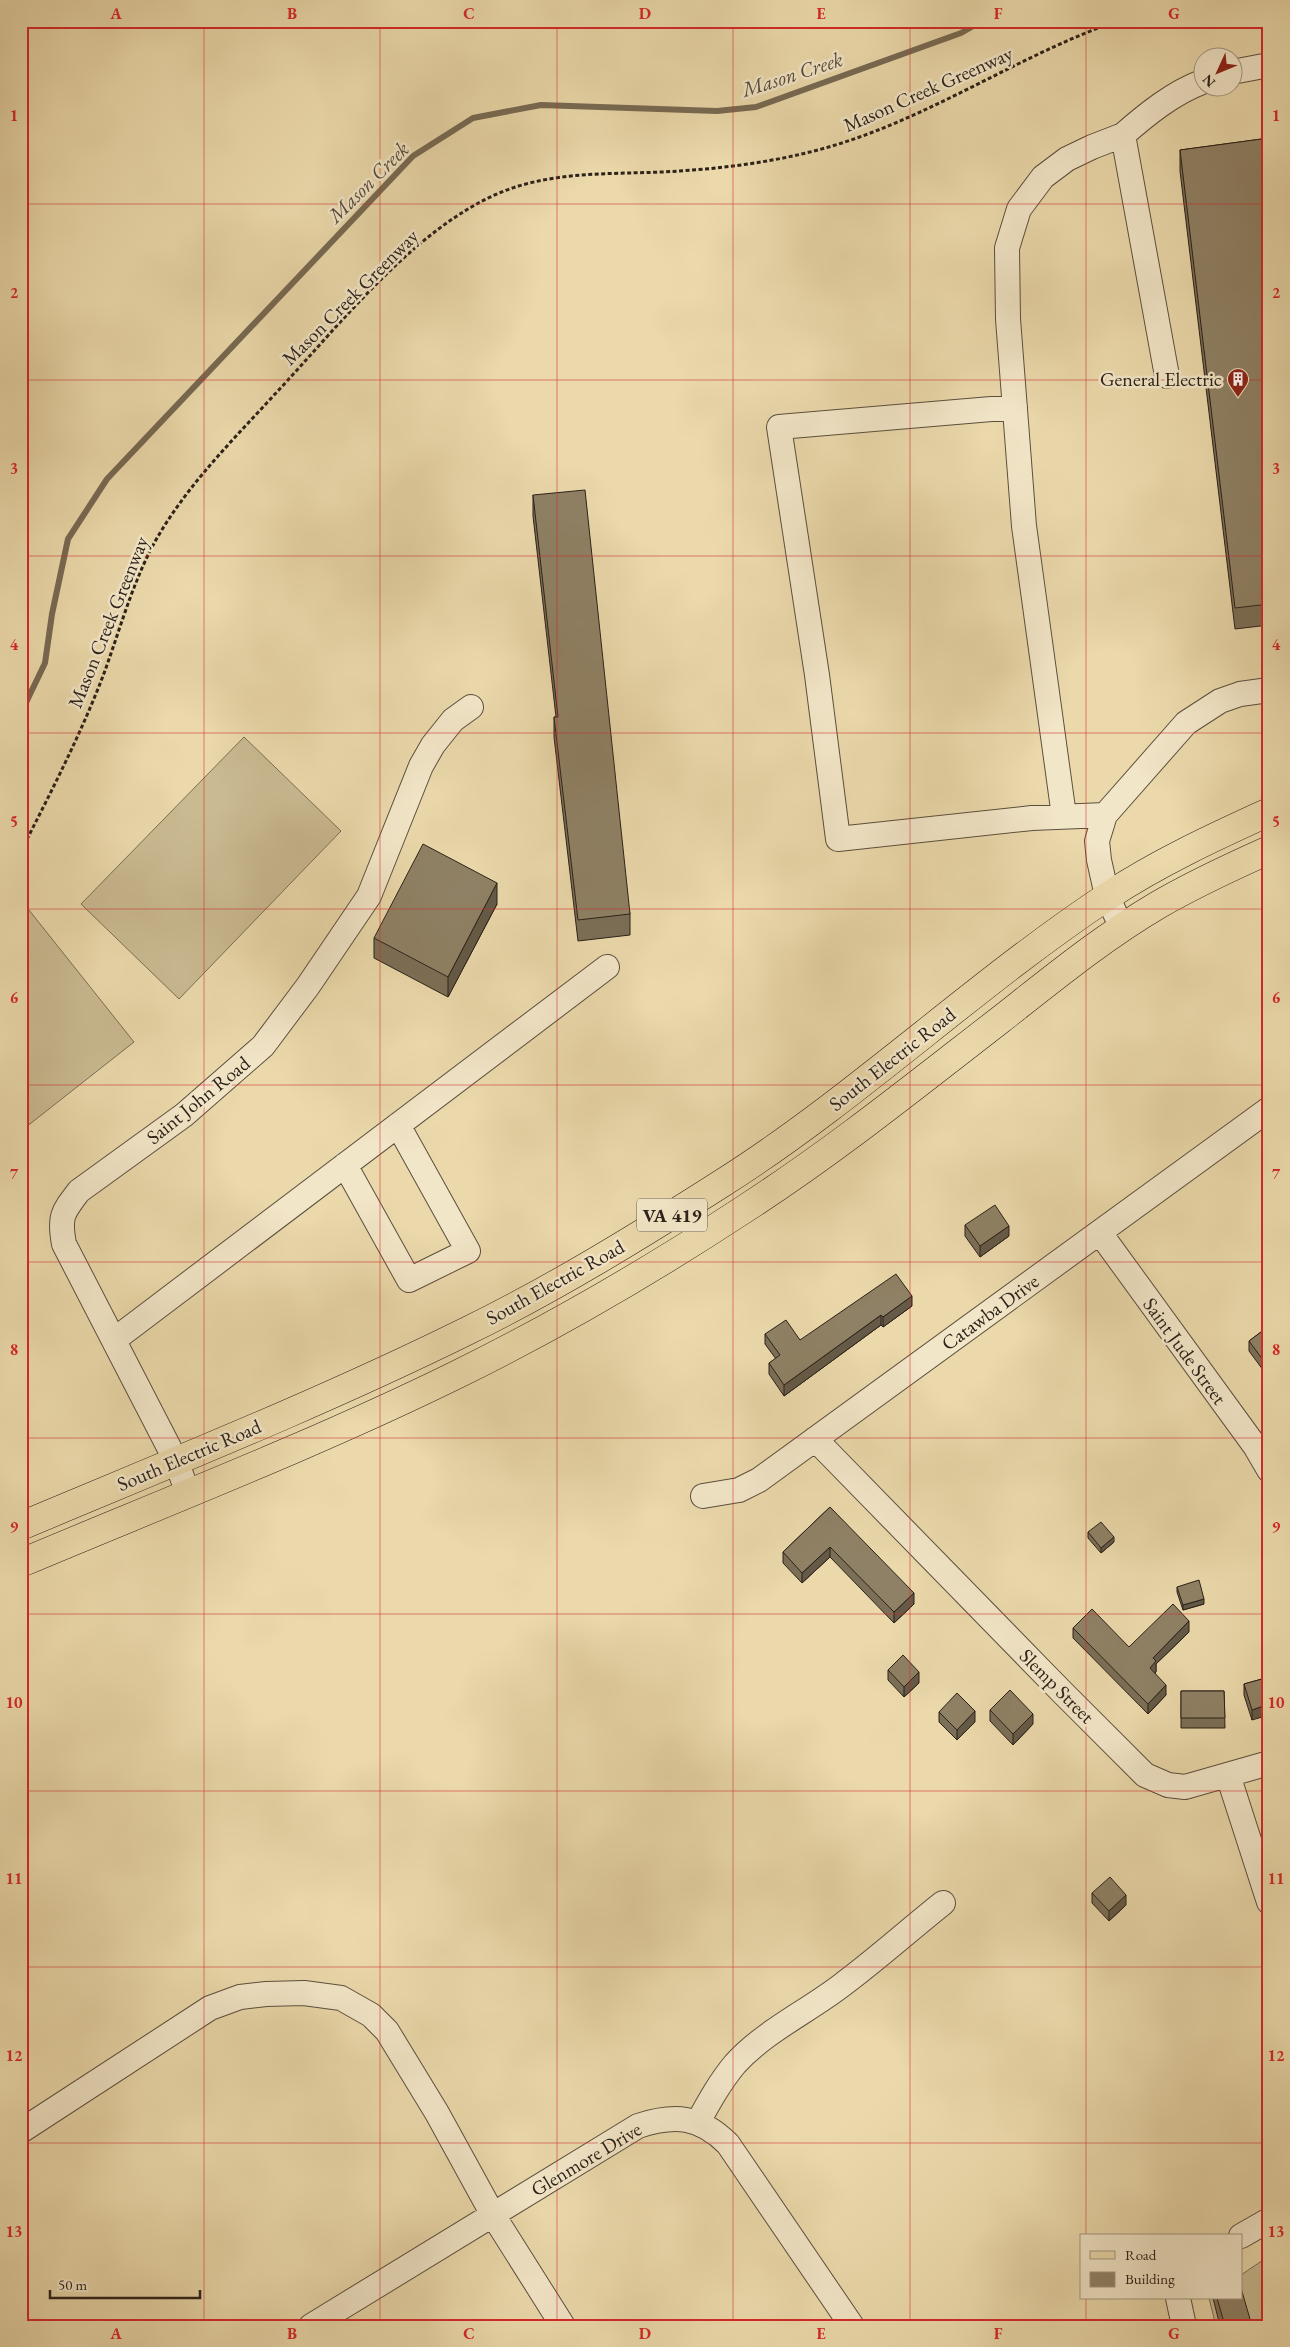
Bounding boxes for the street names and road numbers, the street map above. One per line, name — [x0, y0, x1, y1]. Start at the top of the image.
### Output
street label: Mason Creek Greenway — [839, 40, 1017, 138]
street label: Mason Creek Greenway — [276, 223, 424, 371]
street label: Mason Creek Greenway — [62, 532, 154, 712]
street label: South Electric Road — [823, 1001, 961, 1117]
street label: Saint John Road — [141, 1050, 256, 1150]
road number: VA 419 — [637, 1198, 707, 1232]
street label: South Electric Road — [481, 1233, 629, 1331]
street label: Catawba Drive — [936, 1268, 1044, 1356]
street label: Saint Jude Street — [1137, 1292, 1233, 1410]
street label: South Electric Road — [113, 1413, 266, 1497]
street label: Slemp Street — [1014, 1643, 1101, 1730]
street label: Glenmore Drive — [526, 2116, 646, 2202]

